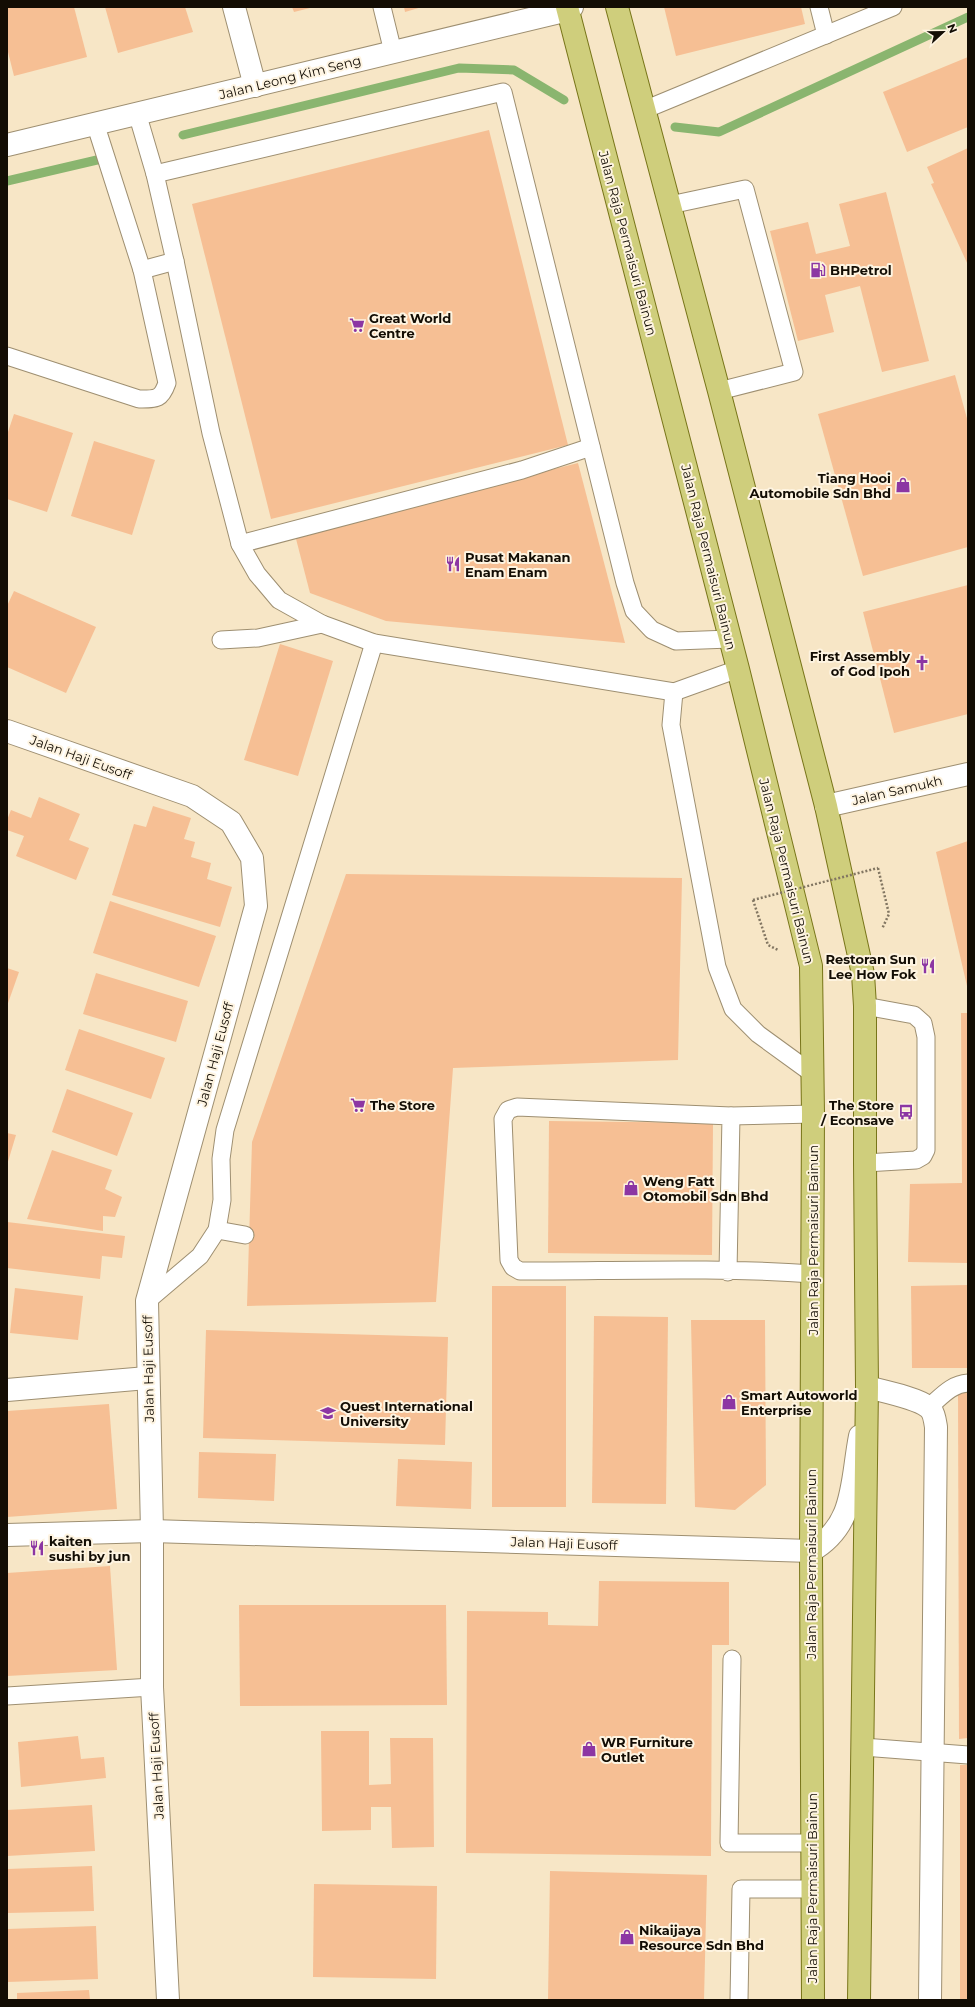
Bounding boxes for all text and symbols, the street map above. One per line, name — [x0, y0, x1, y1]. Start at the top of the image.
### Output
north arrow — [923, 12, 963, 52]
text: N — [944, 22, 960, 35]
street label: Jalan Leong Kim Seng — [216, 52, 363, 103]
street label: Jalan Raja Permaisuri Bainun — [595, 148, 660, 337]
fuel station icon: BHPetrol — [809, 261, 827, 279]
place label: BHPetrol — [830, 262, 892, 278]
place label: Great World Centre — [369, 310, 451, 341]
supermarket icon: Great World Centre — [348, 316, 366, 334]
street label: Jalan Raja Permaisuri Bainun — [678, 462, 740, 651]
place label: Tiang Hooi Automobile Sdn Bhd — [748, 470, 891, 501]
shop icon: Tiang Hooi Automobile Sdn Bhd — [894, 476, 912, 494]
place label: Pusat Makanan Enam Enam — [465, 549, 571, 580]
restaurant icon: Pusat Makanan Enam Enam — [444, 555, 462, 573]
place label: First Assembly of God Ipoh — [810, 648, 910, 679]
church icon: First Assembly of God Ipoh — [913, 654, 931, 672]
street label: Jalan Haji Eusoff — [27, 731, 135, 783]
street label: Jalan Samukh — [849, 772, 944, 808]
street label: Jalan Raja Permaisuri Bainun — [756, 776, 818, 965]
place label: Restoran Sun Lee How Fok — [825, 951, 916, 982]
restaurant icon: Restoran Sun Lee How Fok — [919, 957, 937, 975]
street label: Jalan Haji Eusoff — [193, 1000, 237, 1109]
supermarket icon: The Store — [349, 1096, 367, 1114]
place label: The Store — [370, 1097, 435, 1113]
place label: The Store / Econsave — [820, 1097, 894, 1128]
bus stop icon: The Store / Econsave — [897, 1103, 915, 1121]
street label: Jalan Raja Permaisuri Bainun — [805, 1145, 821, 1336]
place label: Weng Fatt Otomobil Sdn Bhd — [643, 1173, 769, 1204]
shop icon: Weng Fatt Otomobil Sdn Bhd — [622, 1179, 640, 1197]
street label: Jalan Haji Eusoff — [139, 1315, 157, 1424]
place label: Smart Autoworld Enterprise — [741, 1387, 858, 1418]
shop icon: Smart Autoworld Enterprise — [720, 1393, 738, 1411]
place label: Quest International University — [340, 1398, 473, 1429]
school or university icon: Quest International University — [319, 1404, 337, 1422]
street label: Jalan Raja Permaisuri Bainun — [803, 1469, 819, 1660]
place label: kaiten sushi by jun — [49, 1533, 130, 1564]
street label: Jalan Haji Eusoff — [509, 1533, 618, 1553]
restaurant icon: kaiten sushi by jun — [28, 1539, 46, 1557]
street label: Jalan Haji Eusoff — [145, 1712, 167, 1821]
place label: WR Furniture Outlet — [601, 1734, 693, 1765]
shop icon: WR Furniture Outlet — [580, 1740, 598, 1758]
street label: Jalan Raja Permaisuri Bainun — [804, 1793, 820, 1984]
place label: Nikaijaya Resource Sdn Bhd — [639, 1922, 764, 1953]
shop icon: Nikaijaya Resource Sdn Bhd — [618, 1928, 636, 1946]

